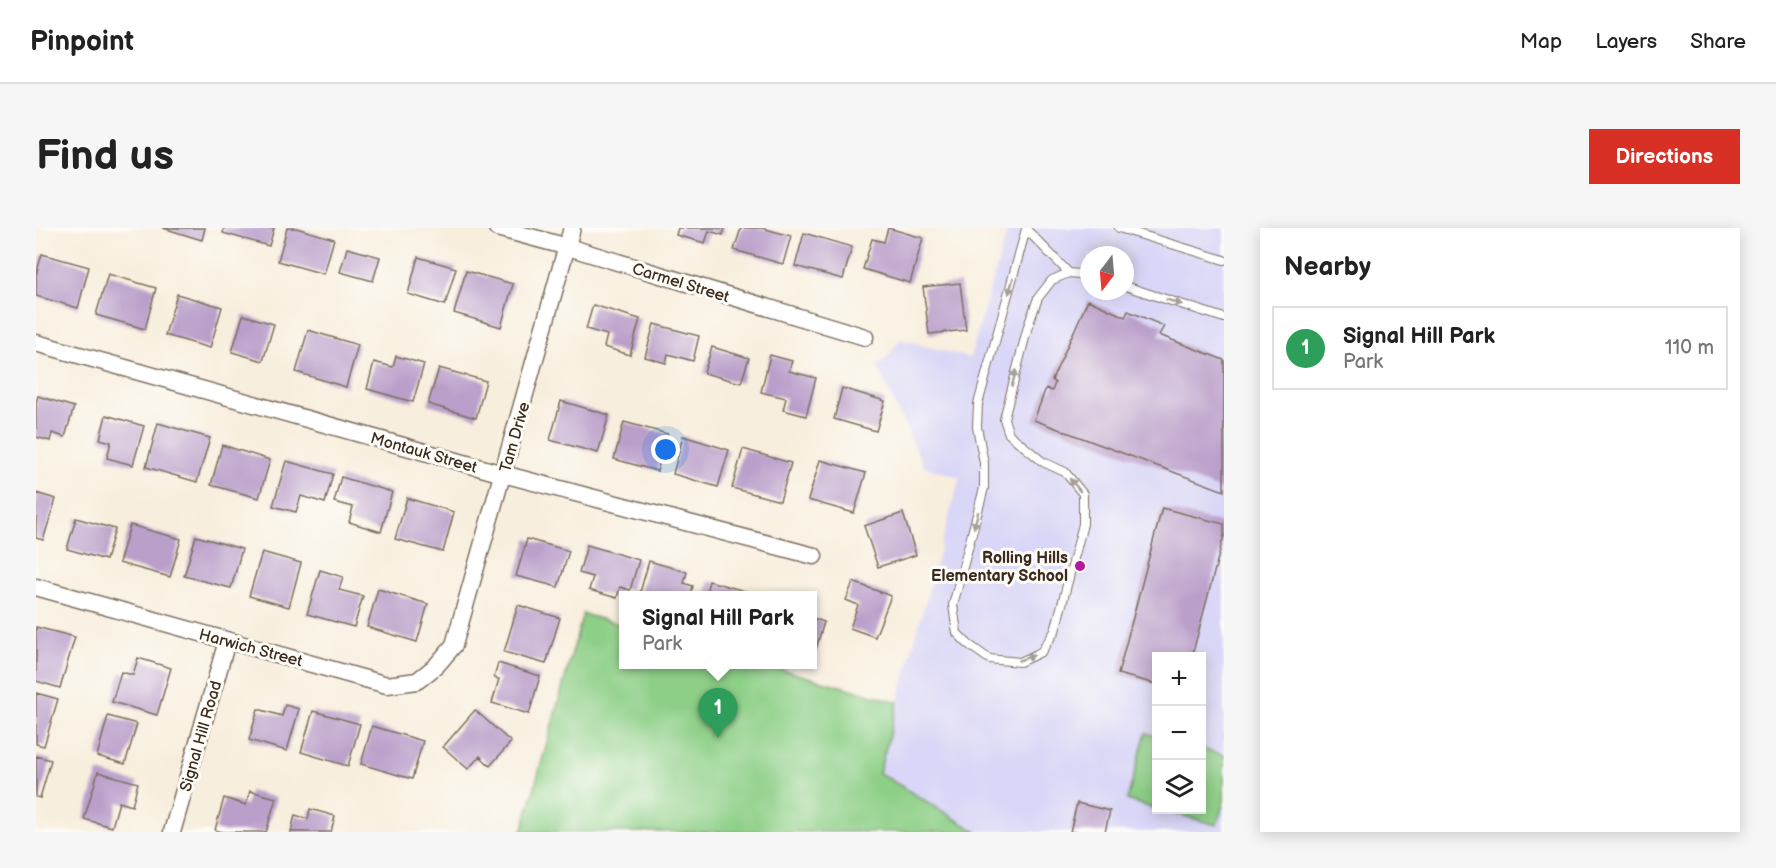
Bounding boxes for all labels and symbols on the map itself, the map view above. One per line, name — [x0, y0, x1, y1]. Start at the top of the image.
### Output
north arrow — [1080, 246, 1134, 300]
street label: Carmel Street — [630, 260, 731, 307]
one-way arrow — [1006, 277, 1015, 295]
one-way arrow — [1165, 298, 1183, 307]
one-way arrow — [1010, 369, 1019, 387]
street label: Tam Drive — [496, 400, 535, 475]
street label: Montauk Street — [368, 429, 479, 478]
your location — [651, 435, 680, 464]
one-way arrow — [1069, 478, 1082, 493]
one-way arrow — [970, 511, 980, 529]
place label: Rolling Hills Elementary School — [931, 549, 1068, 586]
marker: Rolling Hills Elementary School — [1073, 559, 1087, 573]
street label: Harwich Street — [197, 626, 304, 671]
one-way arrow — [1017, 653, 1035, 662]
street label: Signal Hill Road — [177, 679, 226, 794]
pin: 1 — [698, 688, 738, 738]

